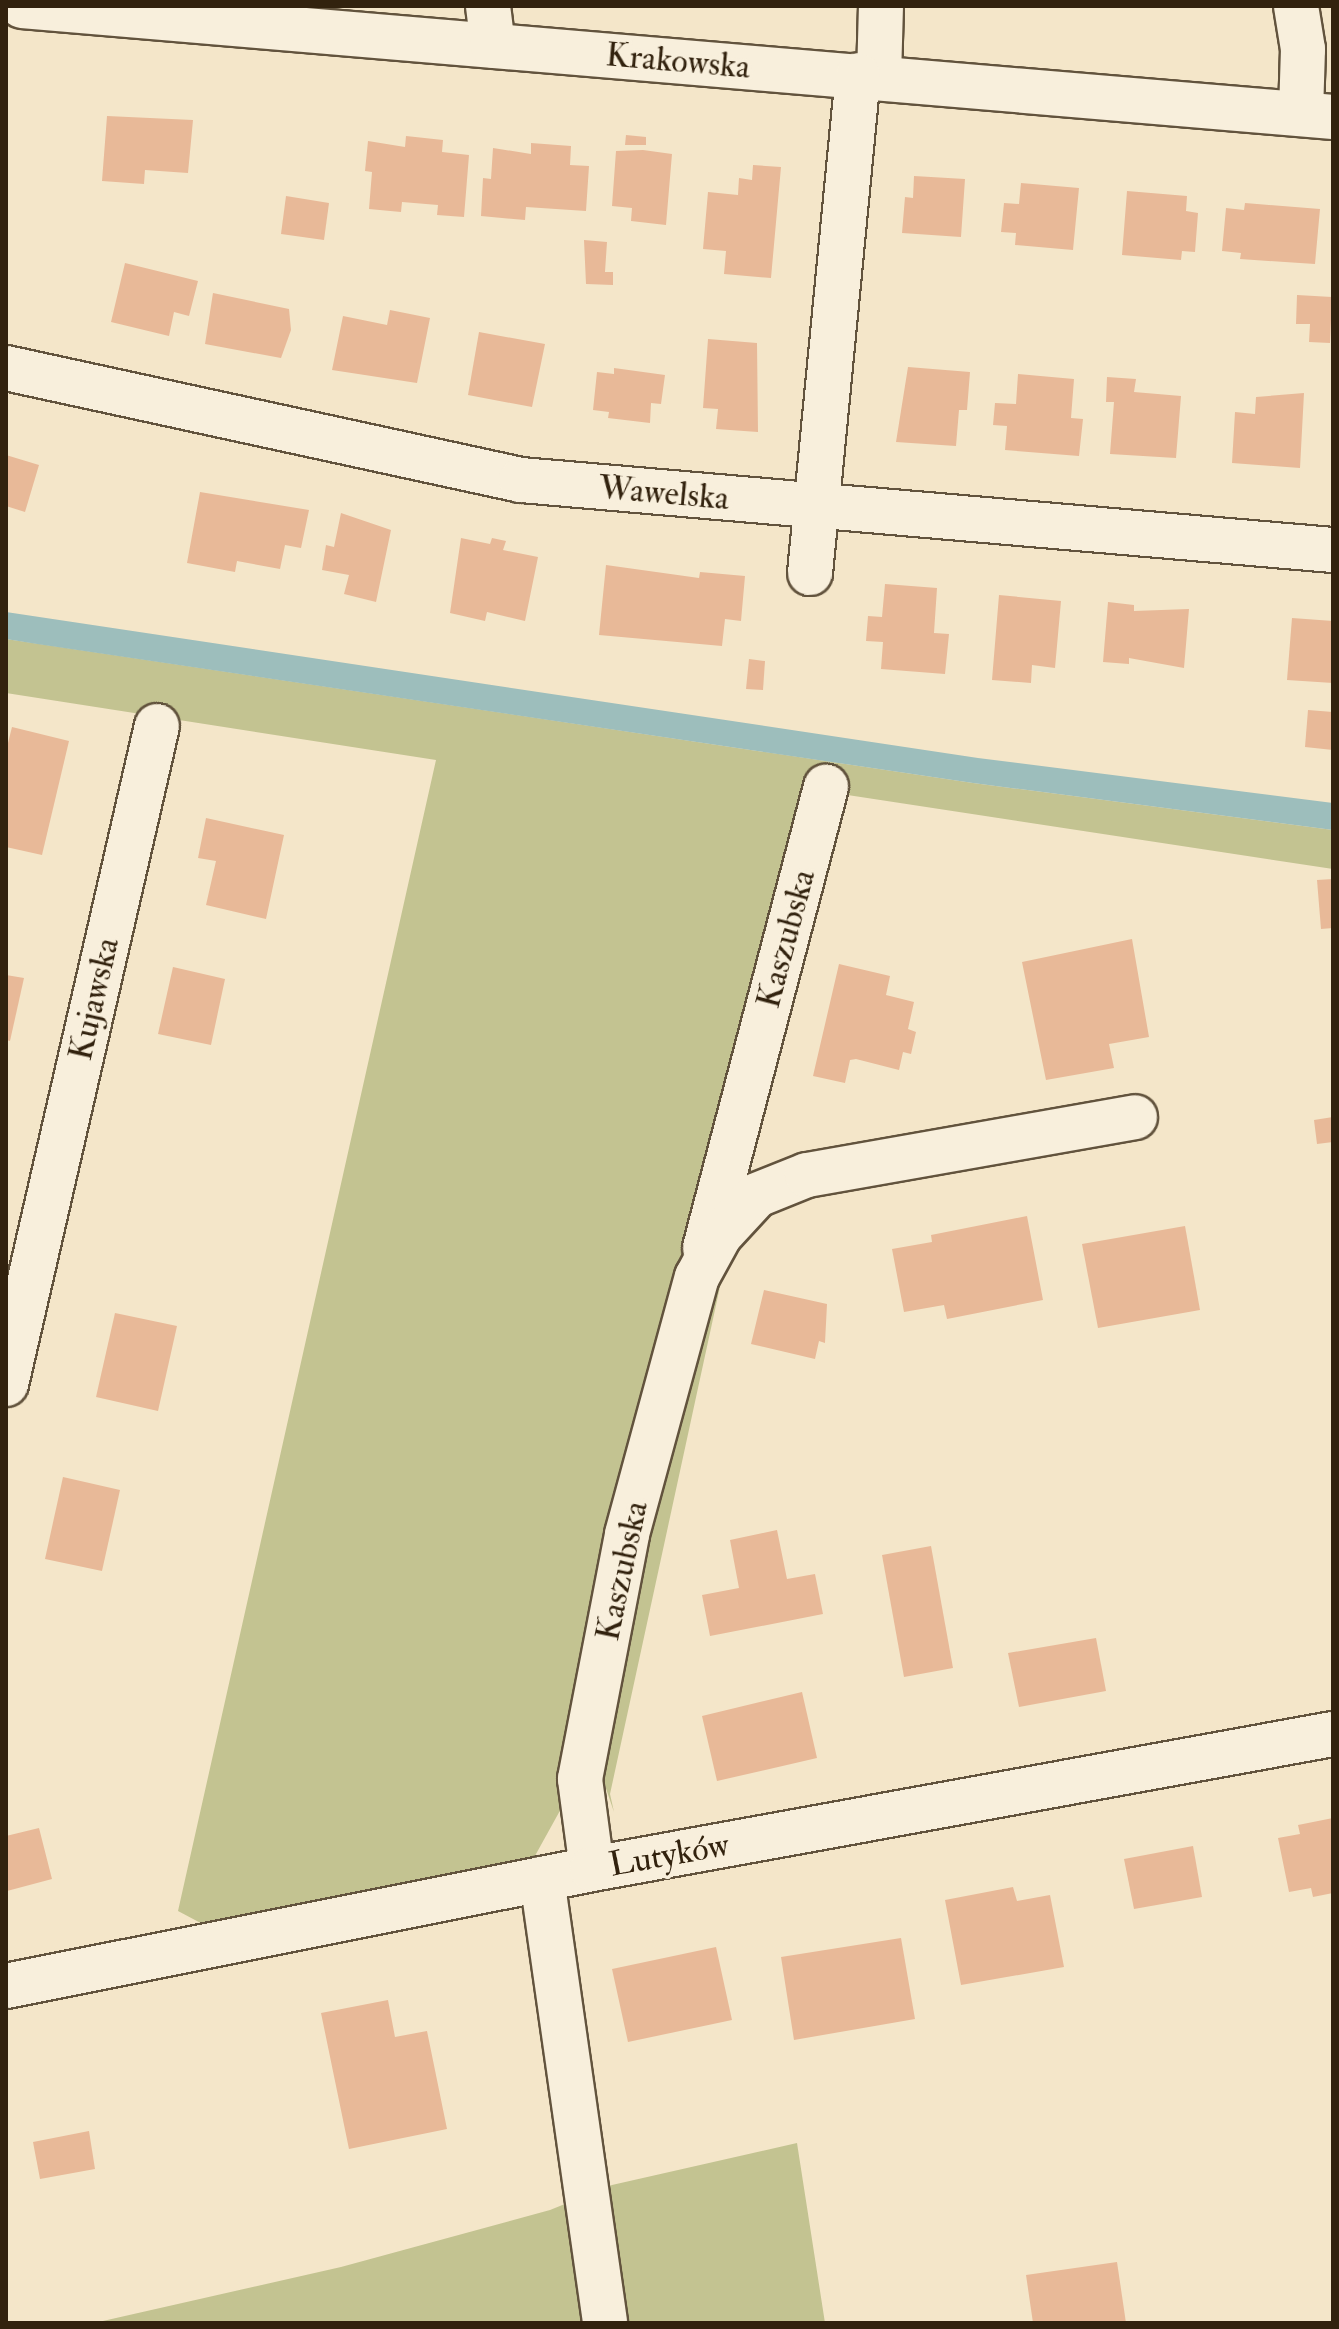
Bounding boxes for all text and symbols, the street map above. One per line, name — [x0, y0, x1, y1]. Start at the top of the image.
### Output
street label: Krakowska — [604, 34, 752, 88]
street label: Wawelska — [597, 467, 731, 519]
street label: Kaszubska — [748, 865, 824, 1013]
street label: Kujawska — [60, 934, 128, 1064]
street label: Kaszubska — [587, 1498, 657, 1644]
street label: Lutyków — [606, 1824, 732, 1886]

